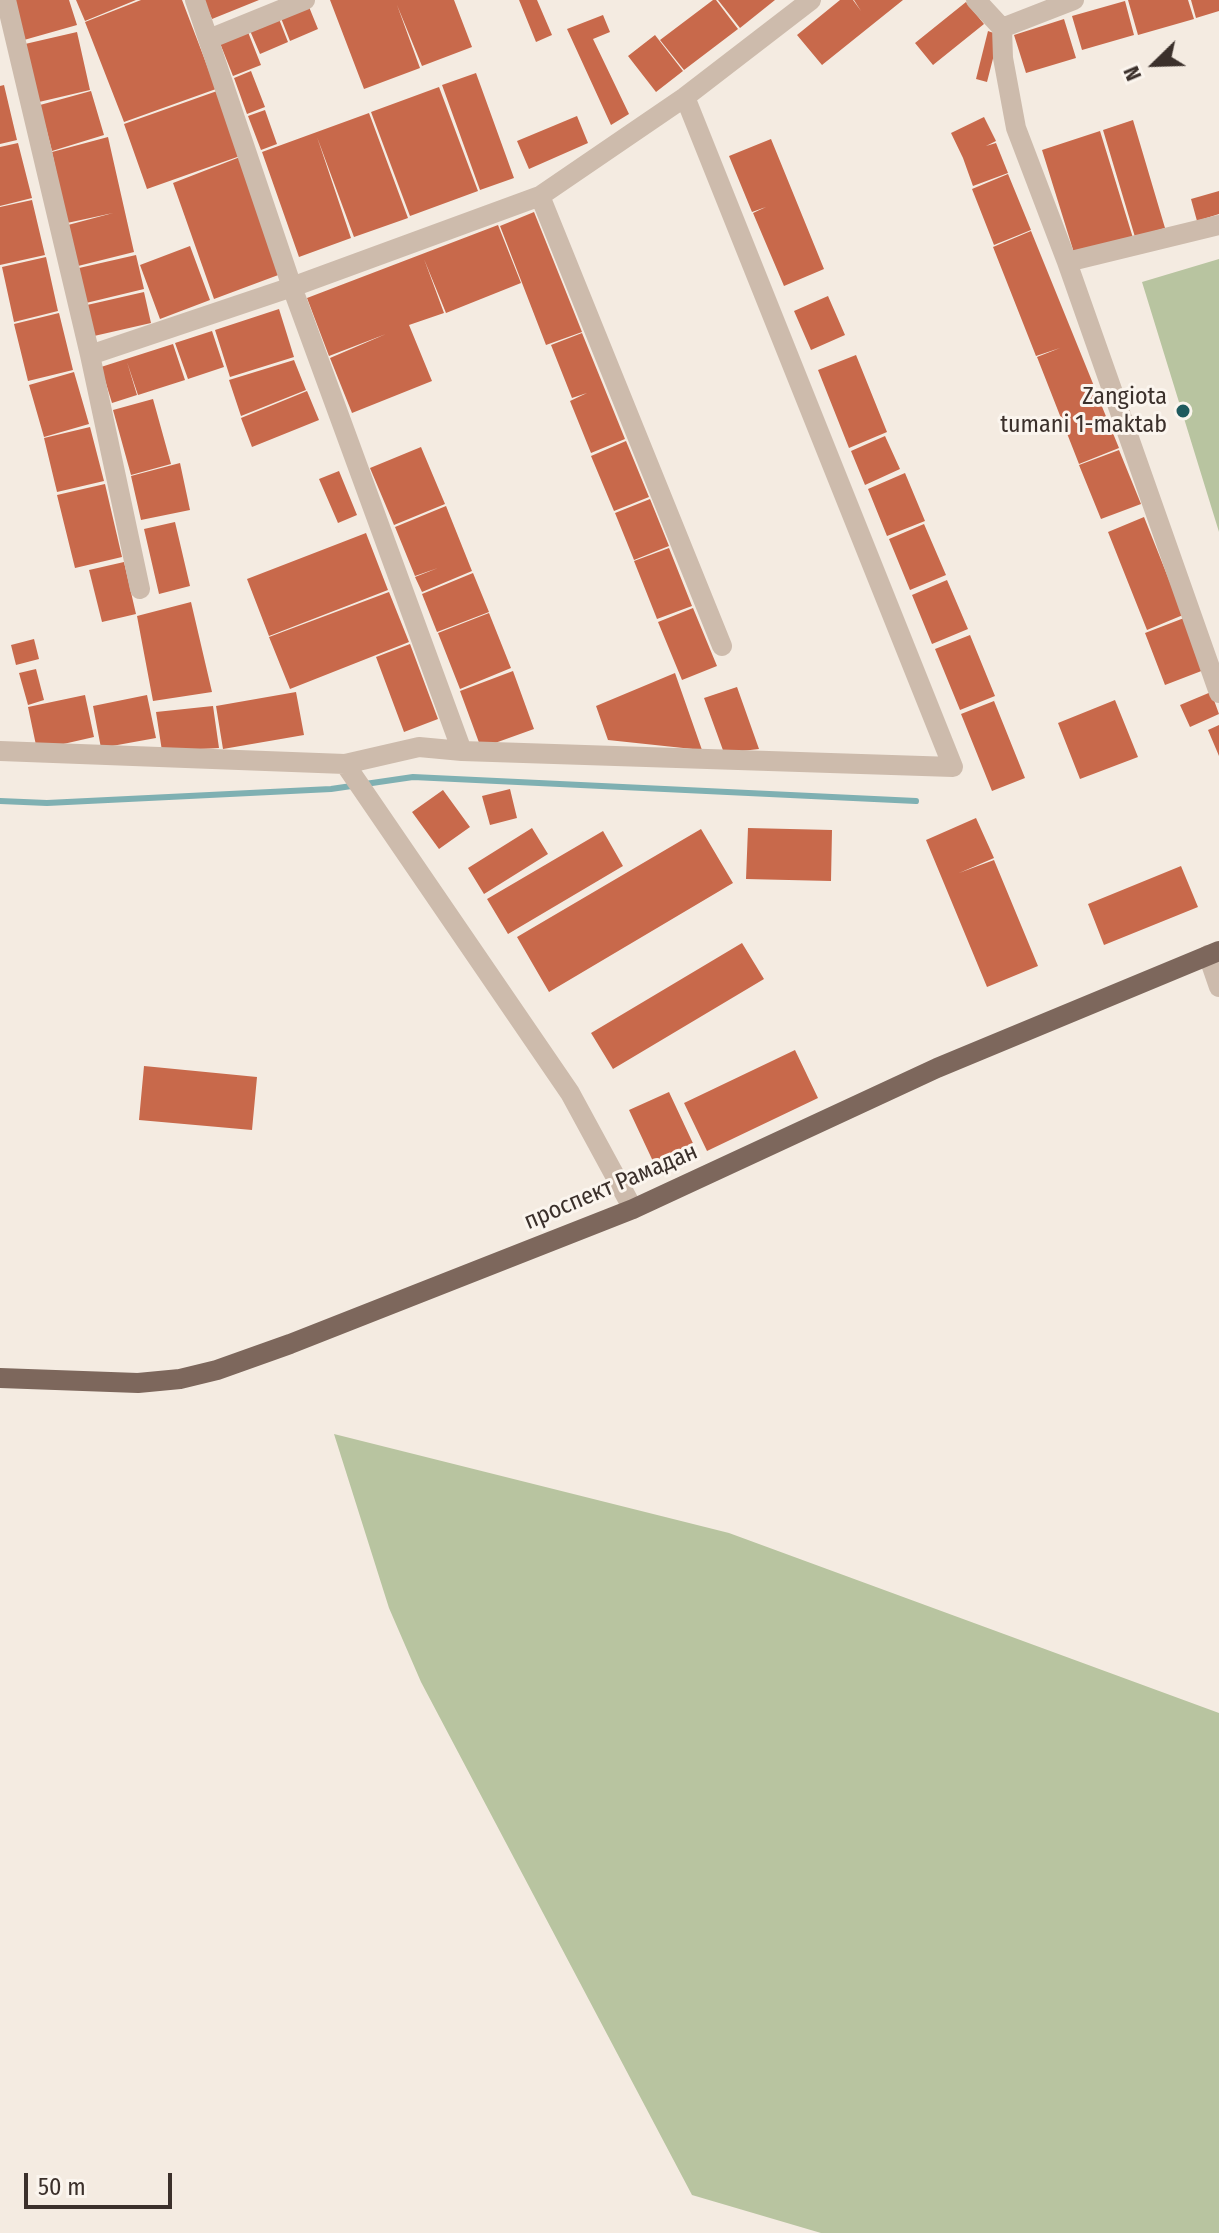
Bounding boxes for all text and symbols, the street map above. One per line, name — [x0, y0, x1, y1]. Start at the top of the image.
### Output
north arrow — [1115, 24, 1195, 104]
text: N — [1117, 62, 1147, 85]
place label: Zangiota tumani 1-maktab — [1000, 383, 1167, 439]
marker: Zangiota tumani 1-maktab — [1174, 402, 1192, 420]
street label: проспект Рамадан — [520, 1137, 702, 1237]
scale bar — [28, 2157, 176, 2207]
text: 50 m — [38, 2173, 86, 2201]

